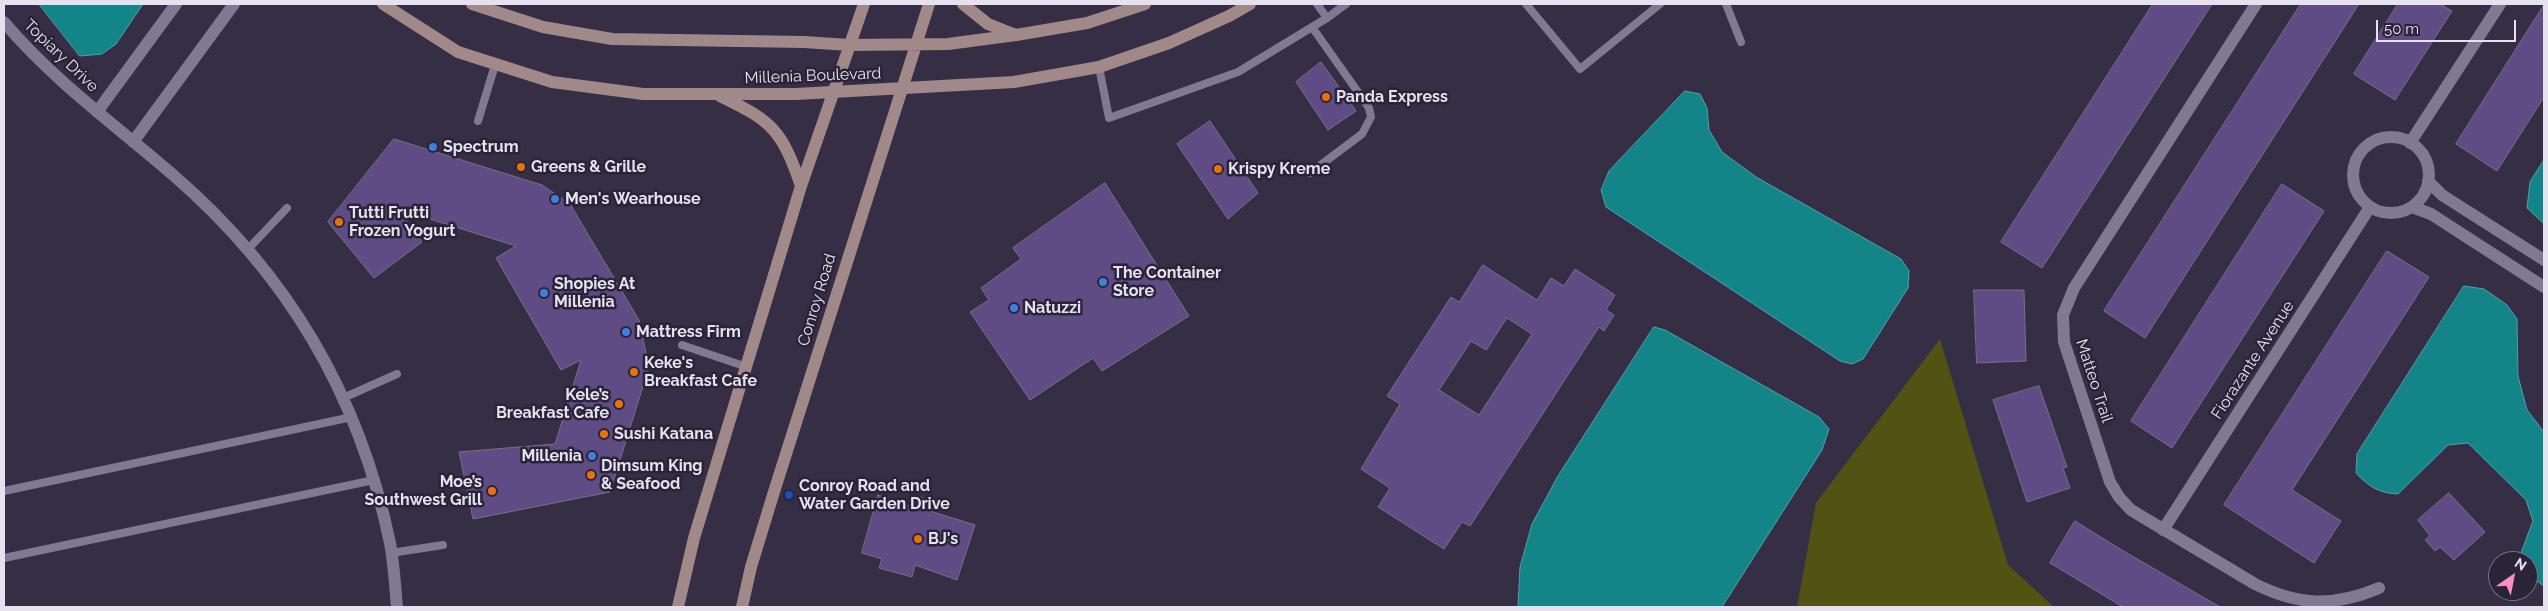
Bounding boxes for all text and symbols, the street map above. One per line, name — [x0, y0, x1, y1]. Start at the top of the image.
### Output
scale bar — [2378, 10, 2518, 42]
street label: Topiary Drive — [20, 16, 102, 96]
text: 50 m — [2384, 20, 2419, 38]
street label: Millenia Boulevard — [744, 64, 882, 88]
place label: Panda Express — [1336, 87, 1448, 107]
marker: Panda Express — [1320, 91, 1332, 103]
place label: Spectrum — [443, 137, 519, 157]
marker: Spectrum — [427, 141, 439, 153]
place label: Greens & Grille — [531, 157, 646, 177]
place label: Krispy Kreme — [1228, 159, 1330, 179]
marker: Greens & Grille — [515, 161, 527, 173]
marker: Krispy Kreme — [1212, 163, 1224, 175]
place label: Men's Wearhouse — [565, 189, 701, 209]
marker: Men's Wearhouse — [549, 193, 561, 205]
place label: Tutti Frutti Frozen Yogurt — [349, 203, 455, 241]
marker: Tutti Frutti Frozen Yogurt — [333, 216, 345, 228]
street label: Conroy Road — [794, 252, 840, 348]
place label: The Container Store — [1113, 263, 1221, 301]
place label: Shopies At Millenia — [554, 274, 635, 312]
marker: The Container Store — [1097, 276, 1109, 288]
marker: Shopies At Millenia — [538, 287, 550, 299]
street label: Fiorazante Avenue — [2208, 297, 2298, 423]
place label: Natuzzi — [1024, 298, 1081, 318]
marker: Natuzzi — [1008, 302, 1020, 314]
place label: Mattress Firm — [636, 322, 741, 342]
marker: Mattress Firm — [620, 326, 632, 338]
street label: Matteo Trail — [2071, 337, 2117, 425]
place label: Keke's Breakfast Cafe — [644, 353, 757, 391]
marker: Keke's Breakfast Cafe — [628, 366, 640, 378]
place label: Kele’s Breakfast Cafe — [496, 385, 609, 423]
marker: Kele’s Breakfast Cafe — [613, 398, 625, 410]
place label: Sushi Katana — [614, 424, 713, 444]
marker: Sushi Katana — [598, 428, 610, 440]
place label: Millenia — [521, 446, 582, 466]
marker: Millenia — [586, 450, 598, 462]
place label: Dimsum King & Seafood — [601, 456, 703, 494]
marker: Dimsum King & Seafood — [585, 469, 597, 481]
place label: Moe’s Southwest Grill — [364, 472, 482, 510]
place label: Conroy Road and Water Garden Drive — [799, 476, 950, 514]
marker: Moe’s Southwest Grill — [486, 485, 498, 497]
marker: Conroy Road and Water Garden Drive — [783, 489, 795, 501]
place label: BJ's — [928, 529, 958, 549]
marker: BJ's — [912, 533, 924, 545]
north arrow — [2488, 551, 2538, 601]
text: N — [2512, 555, 2529, 574]

